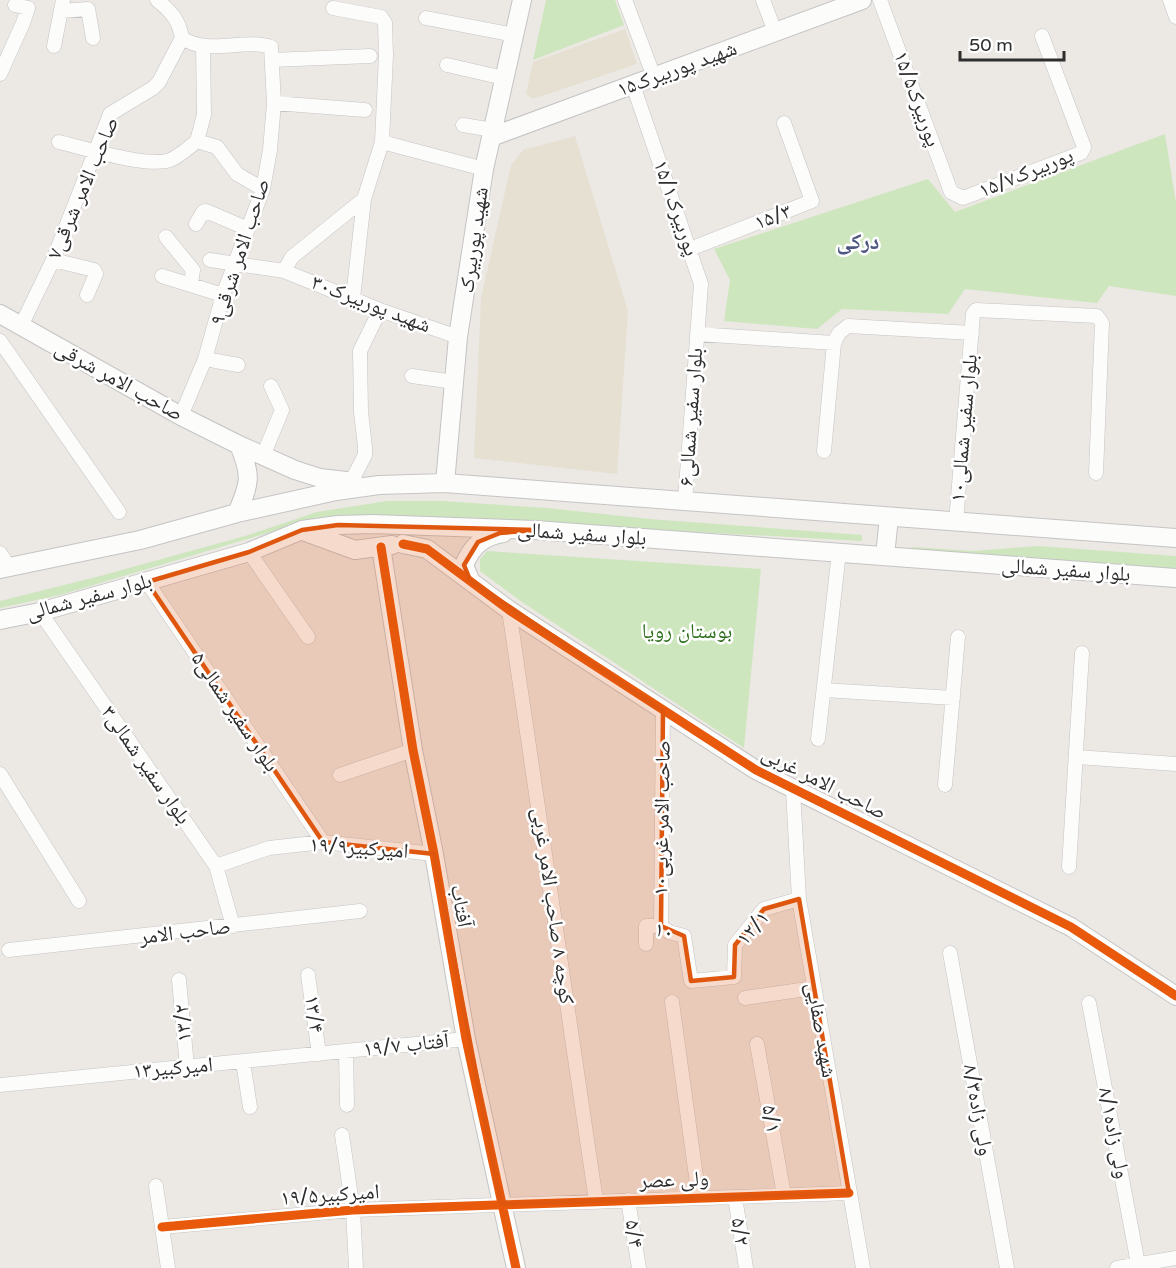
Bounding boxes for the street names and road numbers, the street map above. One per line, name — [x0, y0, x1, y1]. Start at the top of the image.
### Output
street label: شهید پوربیرک۱۵ — [614, 36, 740, 102]
street label: پوربیرک۱۵/۵ — [888, 48, 946, 150]
street label: صاحب الامر شرقی۷ — [42, 113, 124, 263]
street label: پوربیرک۱۵/۷ — [975, 143, 1077, 203]
street label: پوربیرک۱۵/۱ — [648, 157, 704, 259]
street label: صاحب الامر شرقی۹ — [205, 176, 275, 328]
street label: شهید پوربیرک — [454, 185, 494, 295]
street label: ۱۵/۳ — [751, 199, 795, 235]
street label: شهید پوربیرک۳۰ — [308, 270, 434, 338]
street label: صاحب الامر شرقی — [51, 335, 187, 427]
street label: بلوار سفیر شمالی۶ — [674, 347, 708, 487]
street label: بلوار سفیر شمالی۱۰ — [945, 353, 983, 503]
street label: بلوار سفیر شمالی — [517, 517, 647, 551]
street label: بلوار سفیر شمالی — [1001, 553, 1131, 587]
street label: بلوار سفیر شمالی — [23, 568, 155, 626]
street label: بلوار سفیر شمالی۵ — [186, 647, 284, 777]
street label: بلوار سفیر شمالی۳ — [96, 701, 196, 829]
street label: صاحب الامر غربی۱۰ — [648, 740, 676, 896]
street label: صاحب الامر غربی — [758, 741, 890, 825]
street label: کوچه ۸ صاحب الامر غربی — [527, 806, 579, 1006]
street label: امیرکبیر۱۹/۹ — [309, 832, 409, 864]
street label: آفتاب — [445, 883, 477, 930]
street label: ۱۲/۱ — [731, 906, 775, 950]
street label: صاحب الامر — [137, 914, 232, 950]
street label: ۱۰ — [652, 917, 676, 945]
street label: شهید صفایی — [800, 980, 842, 1080]
street label: ۱۳/۴ — [299, 994, 329, 1034]
street label: ۱۳/۲ — [169, 1003, 197, 1043]
street label: آفتاب ۱۹/۷ — [362, 1028, 451, 1062]
street label: امیرکبیر۱۳ — [132, 1052, 214, 1084]
street label: ولی زاده۸/۳ — [958, 1062, 998, 1158]
street label: ولی زاده۸/۱ — [1093, 1085, 1135, 1181]
street label: ۵/۱ — [756, 1103, 786, 1135]
street label: ولی عصر — [638, 1166, 709, 1194]
street label: امیرکبیر۱۹/۵ — [280, 1179, 380, 1211]
street label: ۵/۲ — [725, 1216, 755, 1248]
street label: ۵/۴ — [619, 1218, 649, 1250]

